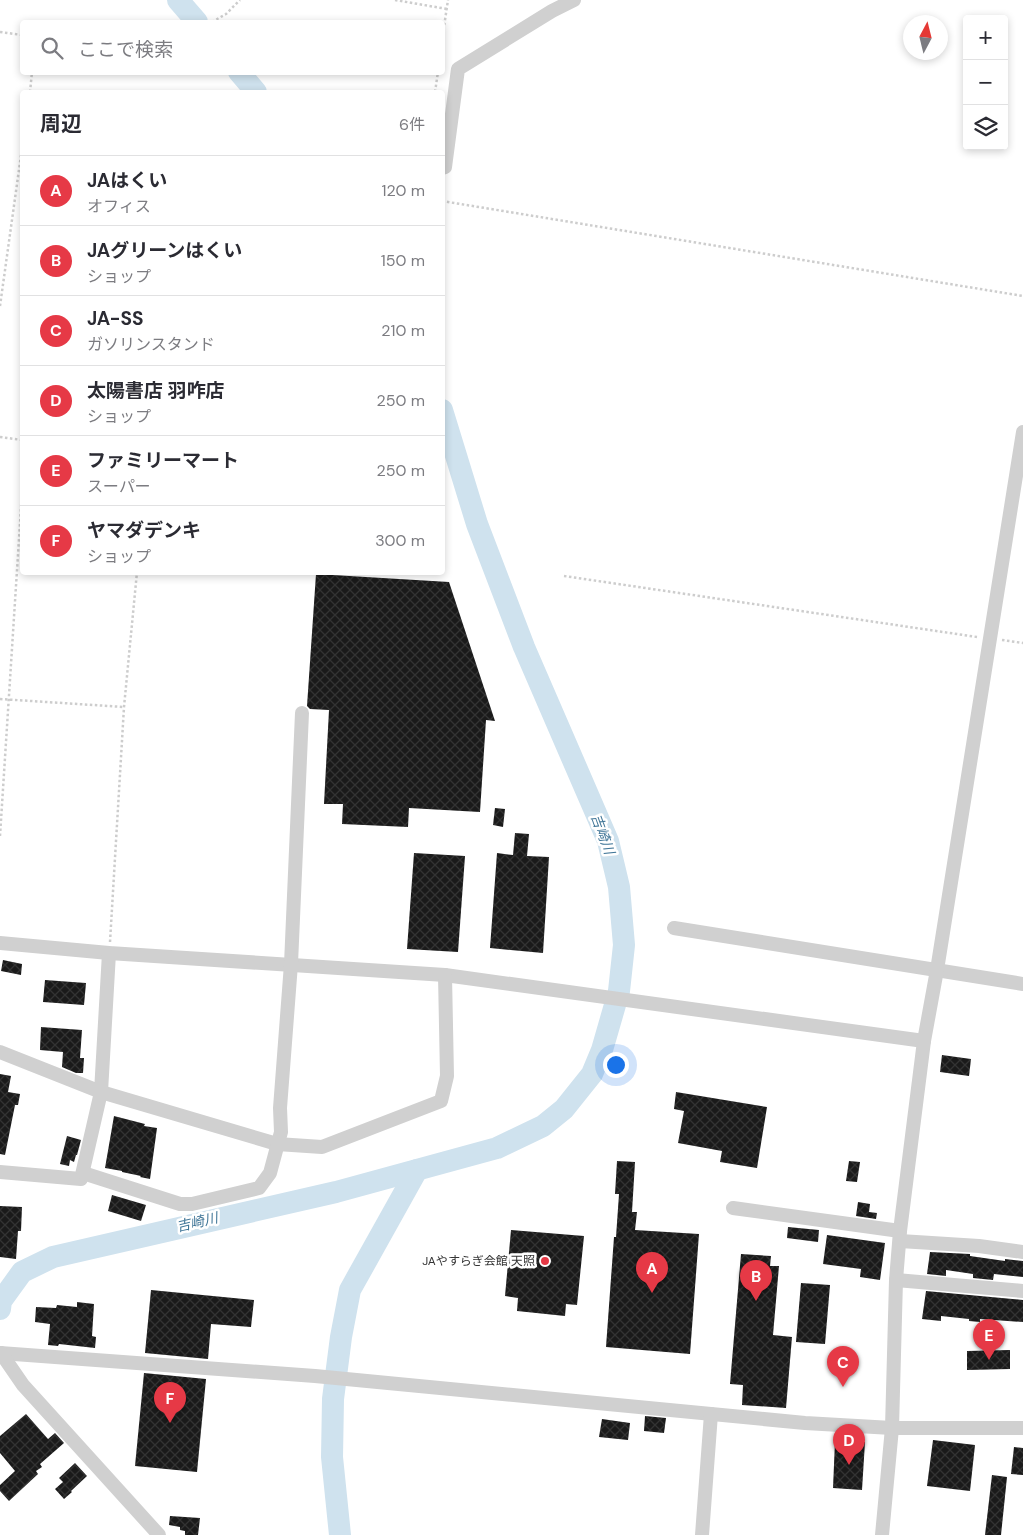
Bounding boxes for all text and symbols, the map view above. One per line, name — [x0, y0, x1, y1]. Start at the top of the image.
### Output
north arrow — [903, 15, 948, 60]
map controls — [963, 15, 1008, 150]
button: + — [963, 15, 1008, 60]
search box — [20, 20, 445, 75]
icon: search — [38, 34, 66, 62]
text: ここで検索 — [78, 37, 173, 62]
button: − — [963, 60, 1008, 105]
button: layers — [963, 105, 1008, 150]
text: 周辺 — [40, 110, 82, 138]
text: 6件 — [399, 114, 425, 135]
text: JAはくい — [87, 168, 167, 193]
text: A — [50, 180, 62, 201]
text: 120 m — [381, 180, 425, 201]
text: オフィス — [87, 196, 151, 217]
text: JAグリーンはくい — [87, 238, 242, 263]
text: B — [51, 250, 61, 271]
text: 150 m — [381, 250, 425, 271]
text: ショップ — [87, 266, 151, 287]
text: JA-SS — [87, 306, 144, 331]
text: C — [50, 320, 62, 341]
text: 210 m — [381, 320, 425, 341]
text: ガソリンスタンド — [87, 334, 215, 355]
text: 太陽書店 羽咋店 — [87, 378, 224, 403]
text: D — [50, 390, 62, 411]
text: 250 m — [377, 390, 425, 411]
text: ショップ — [87, 406, 151, 427]
text: ファミリーマート — [87, 448, 239, 473]
text: E — [51, 460, 61, 481]
text: 250 m — [377, 460, 425, 481]
text: スーパー — [87, 476, 151, 497]
text: ヤマダデンキ — [87, 518, 201, 543]
text: F — [52, 530, 60, 551]
text: 300 m — [375, 530, 425, 551]
text: ショップ — [87, 546, 151, 567]
water label: 吉崎川 — [587, 811, 619, 859]
your location — [603, 1052, 629, 1078]
water label: 吉崎川 — [175, 1208, 221, 1235]
pin: A — [636, 1252, 668, 1293]
place label: JAやすらぎ会館 天照 — [422, 1253, 535, 1269]
marker: JAやすらぎ会館 天照 — [539, 1255, 551, 1267]
pin: B — [740, 1260, 772, 1301]
pin: E — [973, 1319, 1005, 1360]
pin: C — [827, 1346, 859, 1387]
pin: F — [154, 1382, 186, 1423]
pin: D — [833, 1424, 865, 1465]

